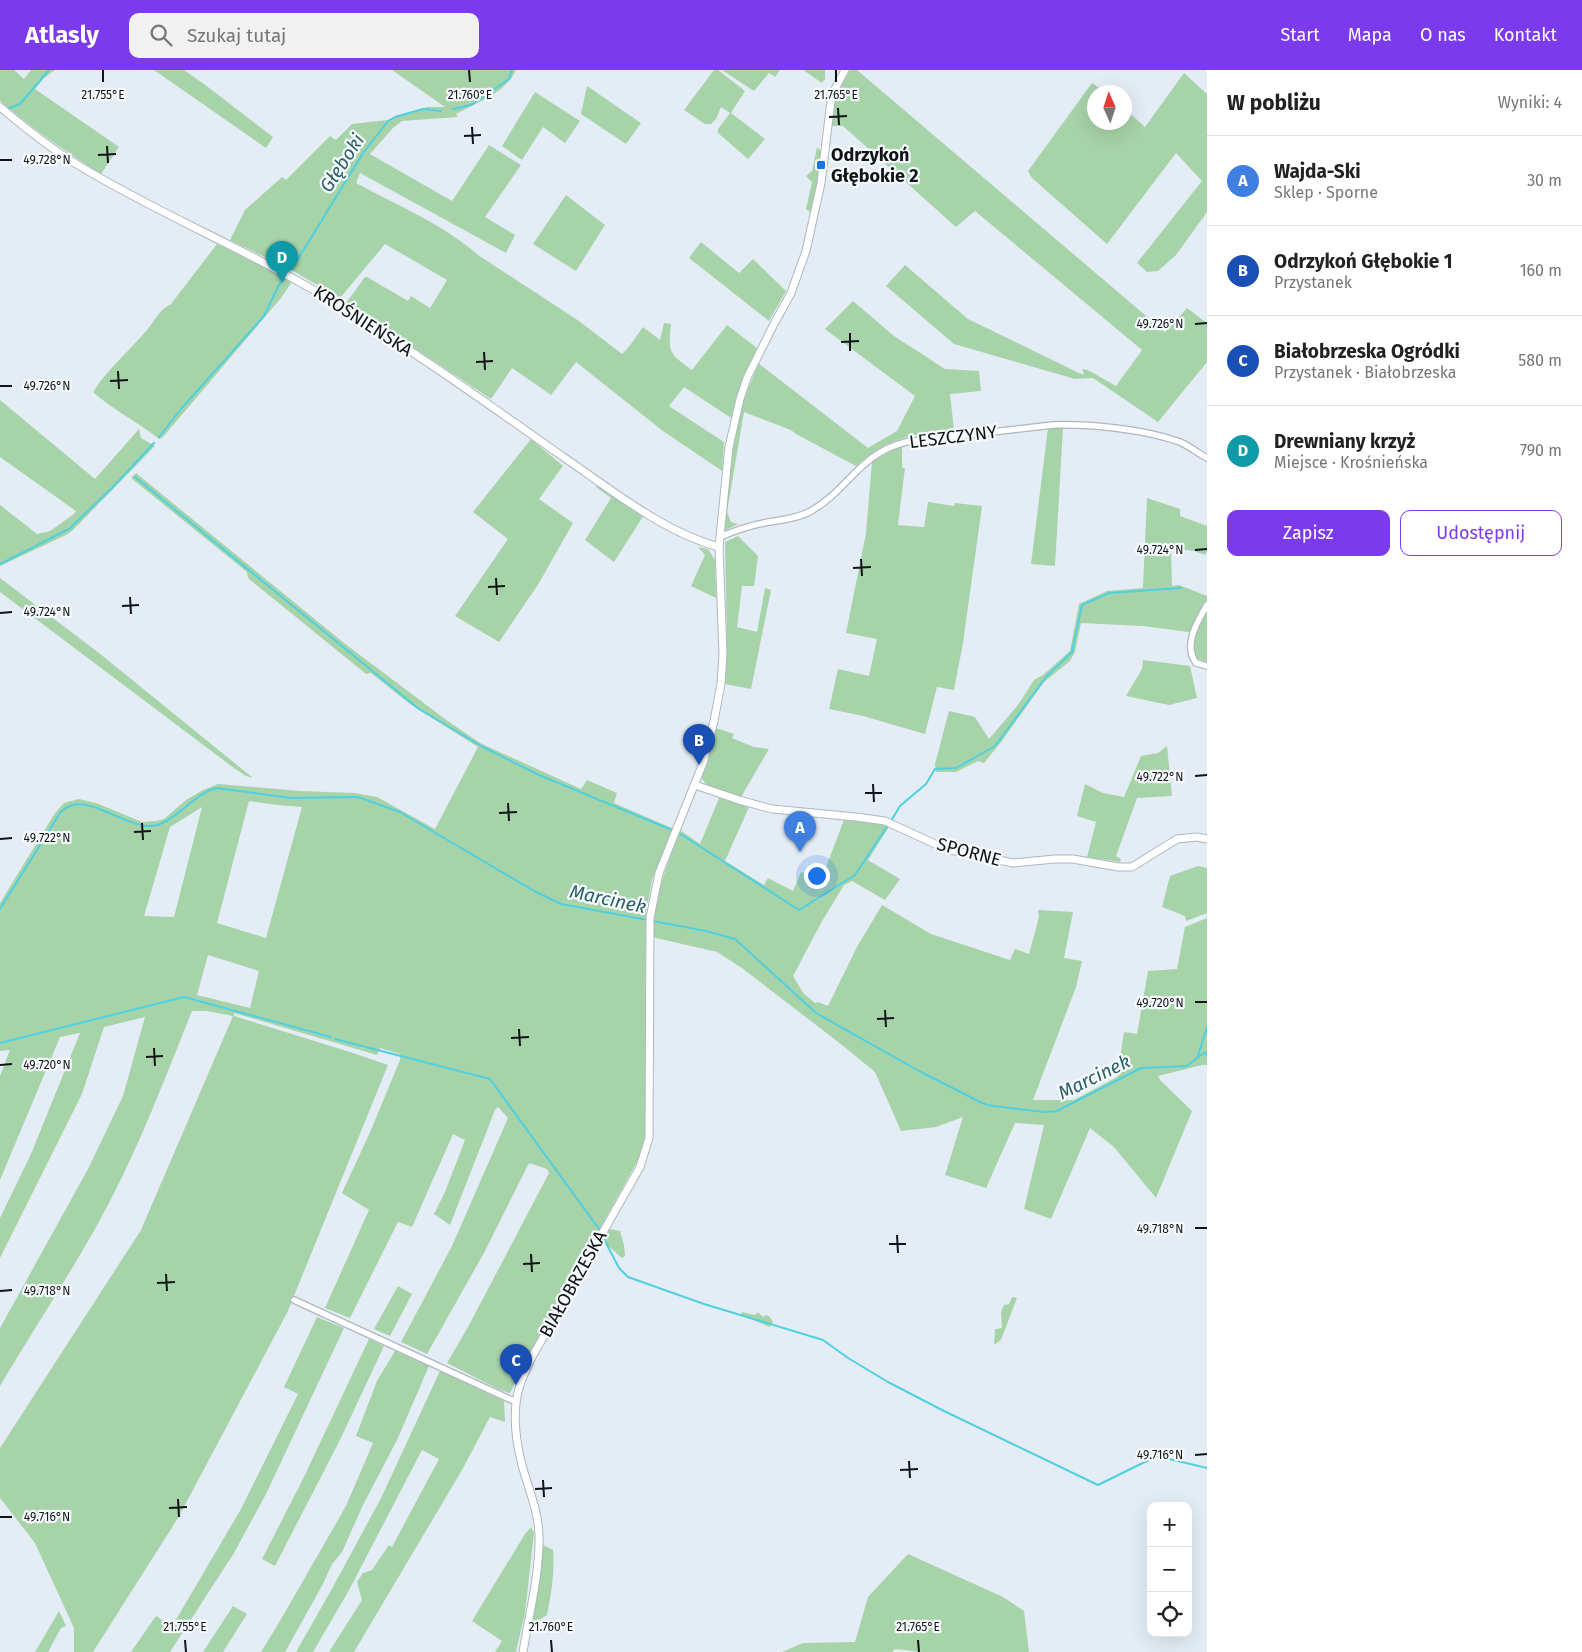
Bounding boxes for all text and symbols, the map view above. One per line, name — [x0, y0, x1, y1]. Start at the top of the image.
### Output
search box — [129, 13, 479, 58]
text: Atlasly — [25, 21, 99, 49]
icon: search — [147, 21, 175, 49]
text: Szukaj tutaj — [187, 24, 286, 47]
text: Start — [1280, 24, 1320, 46]
text: Mapa — [1348, 24, 1392, 46]
text: O nas — [1420, 24, 1466, 46]
text: Kontakt — [1494, 24, 1557, 46]
north arrow — [1087, 85, 1132, 130]
text: 21.755°E — [81, 88, 125, 102]
text: 21.760°E — [448, 88, 492, 102]
text: 21.765°E — [814, 88, 858, 102]
text: W pobliżu — [1227, 90, 1321, 116]
text: Wyniki: 4 — [1498, 93, 1562, 112]
water label: Głęboki — [315, 129, 370, 196]
place label: Odrzykoń Głębokie 2 — [831, 144, 918, 187]
text: 49.728°N — [23, 153, 71, 167]
marker: Odrzykoń Głębokie 2 — [815, 159, 827, 171]
text: Wajda-Ski — [1274, 160, 1361, 183]
text: A — [1238, 171, 1248, 190]
text: 30 m — [1527, 171, 1562, 190]
text: Sklep · Sporne — [1274, 183, 1378, 202]
pin: D — [266, 241, 298, 282]
text: Odrzykoń Głębokie 1 — [1274, 250, 1453, 273]
text: B — [1238, 261, 1248, 280]
text: 160 m — [1520, 261, 1562, 280]
text: Przystanek — [1274, 273, 1352, 292]
street label: KROŚNIEŃSKA — [309, 280, 418, 362]
text: 49.726°N — [1136, 317, 1184, 331]
text: Białobrzeska Ogródki — [1274, 340, 1460, 363]
text: C — [1238, 351, 1248, 370]
text: 580 m — [1518, 351, 1562, 370]
text: Przystanek · Białobrzeska — [1274, 363, 1456, 382]
text: 49.726°N — [23, 379, 71, 393]
street label: LESZCZYNY — [908, 421, 998, 453]
text: Drewniany krzyż — [1274, 430, 1415, 453]
text: D — [1238, 441, 1248, 460]
text: 790 m — [1520, 441, 1562, 460]
text: Miejsce · Krośnieńska — [1274, 453, 1428, 472]
button: Zapisz — [1227, 510, 1390, 556]
button: Udostępnij — [1400, 510, 1562, 556]
text: 49.724°N — [1137, 543, 1183, 557]
text: 49.724°N — [24, 605, 70, 619]
pin: B — [683, 724, 715, 765]
text: 49.722°N — [1137, 770, 1183, 784]
pin: A — [784, 811, 816, 852]
text: 49.722°N — [24, 831, 70, 845]
street label: SPORNE — [934, 833, 1004, 871]
your location — [804, 863, 830, 889]
water label: Marcinek — [568, 880, 648, 918]
text: 49.720°N — [1136, 996, 1184, 1010]
water label: Marcinek — [1054, 1050, 1134, 1104]
text: 49.720°N — [23, 1058, 71, 1072]
text: 49.718°N — [1137, 1222, 1183, 1236]
street label: BIAŁOBRZESKA — [535, 1226, 612, 1341]
text: 49.718°N — [24, 1284, 70, 1298]
pin: C — [500, 1344, 532, 1385]
text: 49.716°N — [1137, 1448, 1183, 1462]
map controls — [1147, 1502, 1192, 1637]
button: + — [1147, 1502, 1192, 1547]
text: 49.716°N — [24, 1510, 70, 1524]
button: − — [1147, 1547, 1192, 1592]
button: locate — [1147, 1592, 1192, 1637]
text: 21.755°E — [163, 1620, 207, 1634]
text: 21.760°E — [529, 1620, 573, 1634]
text: 21.765°E — [896, 1620, 940, 1634]

